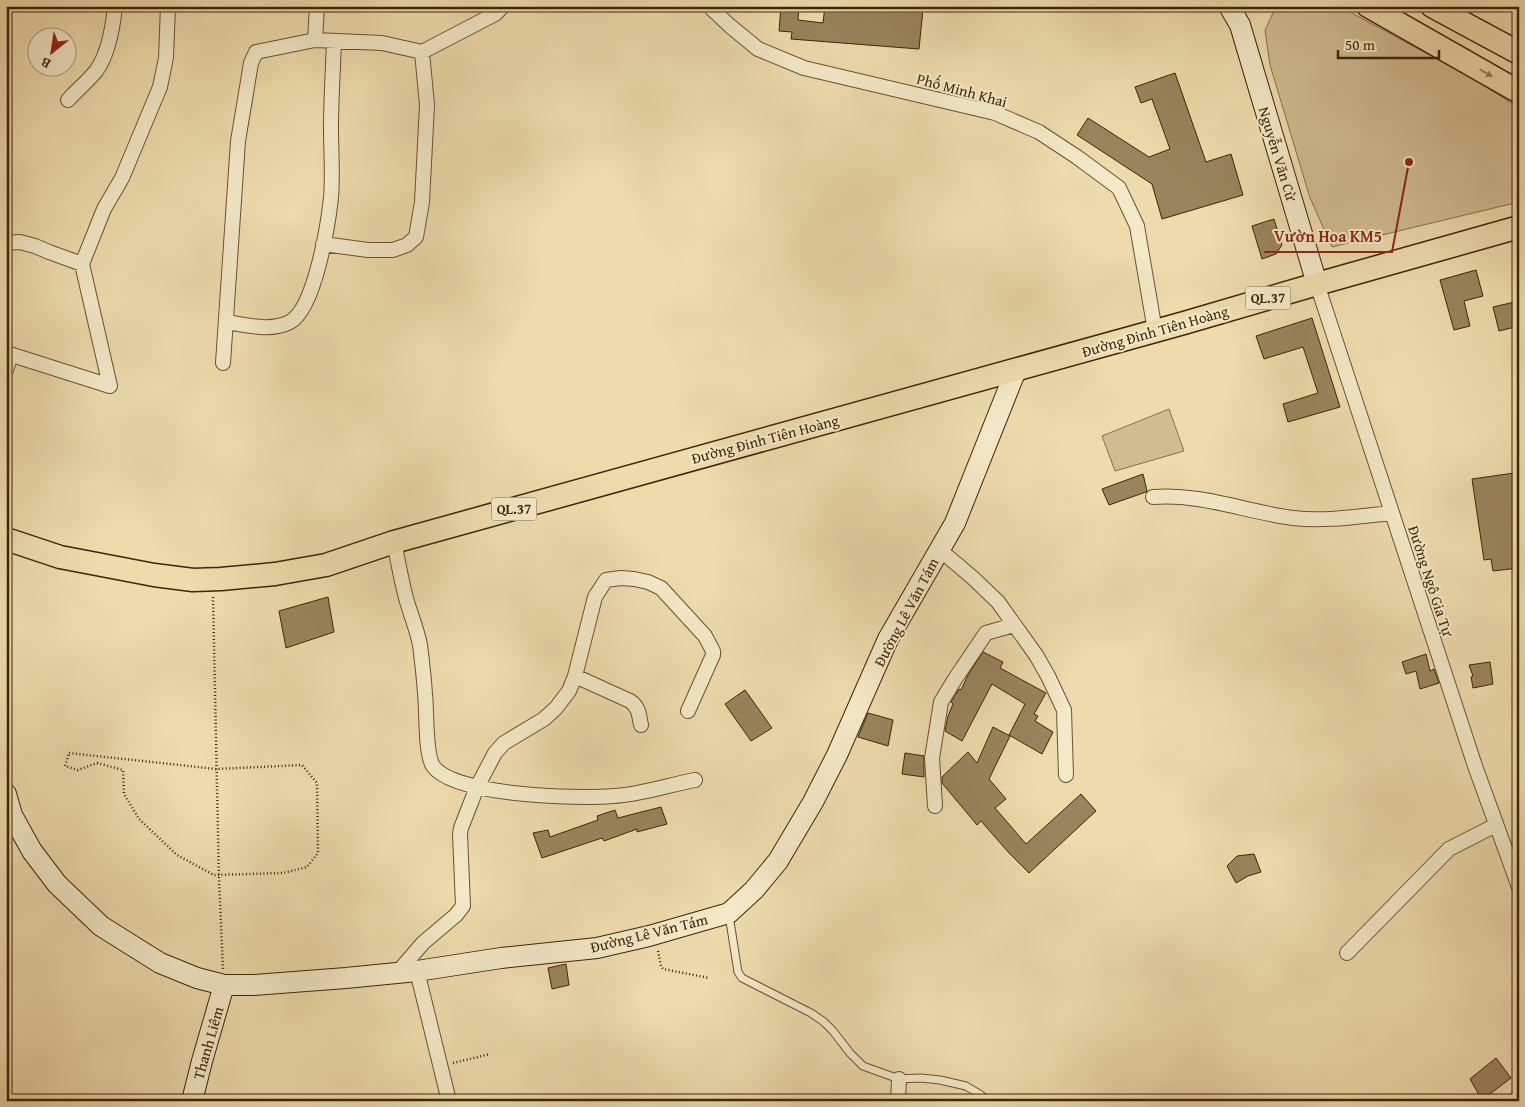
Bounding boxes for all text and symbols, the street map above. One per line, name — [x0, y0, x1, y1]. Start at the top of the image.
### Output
north arrow — [28, 28, 78, 78]
scale bar — [1338, 28, 1439, 60]
text: 50 m — [1345, 34, 1376, 55]
text: B — [37, 52, 54, 74]
street label: Phố Minh Khai — [915, 68, 1009, 112]
one-way arrow — [1480, 69, 1493, 78]
street label: Nguyễn Văn Cừ — [1254, 104, 1302, 204]
callout: Vườn Hoa KM5 — [1264, 221, 1392, 252]
text: Vườn Hoa KM5 — [1274, 224, 1382, 248]
road number: QL.37 — [1246, 286, 1290, 310]
street label: Đường Đinh Tiên Hoàng — [1079, 300, 1231, 362]
street label: Đường Đinh Tiên Hoàng — [689, 409, 841, 469]
road number: QL.37 — [492, 498, 536, 520]
street label: Đường Ngô Gia Tự — [1403, 523, 1459, 640]
street label: Đường Lê Văn Tám — [869, 553, 944, 670]
street label: Đường Lê Văn Tám — [588, 908, 711, 958]
street label: Thanh Liêm — [188, 1003, 229, 1082]

